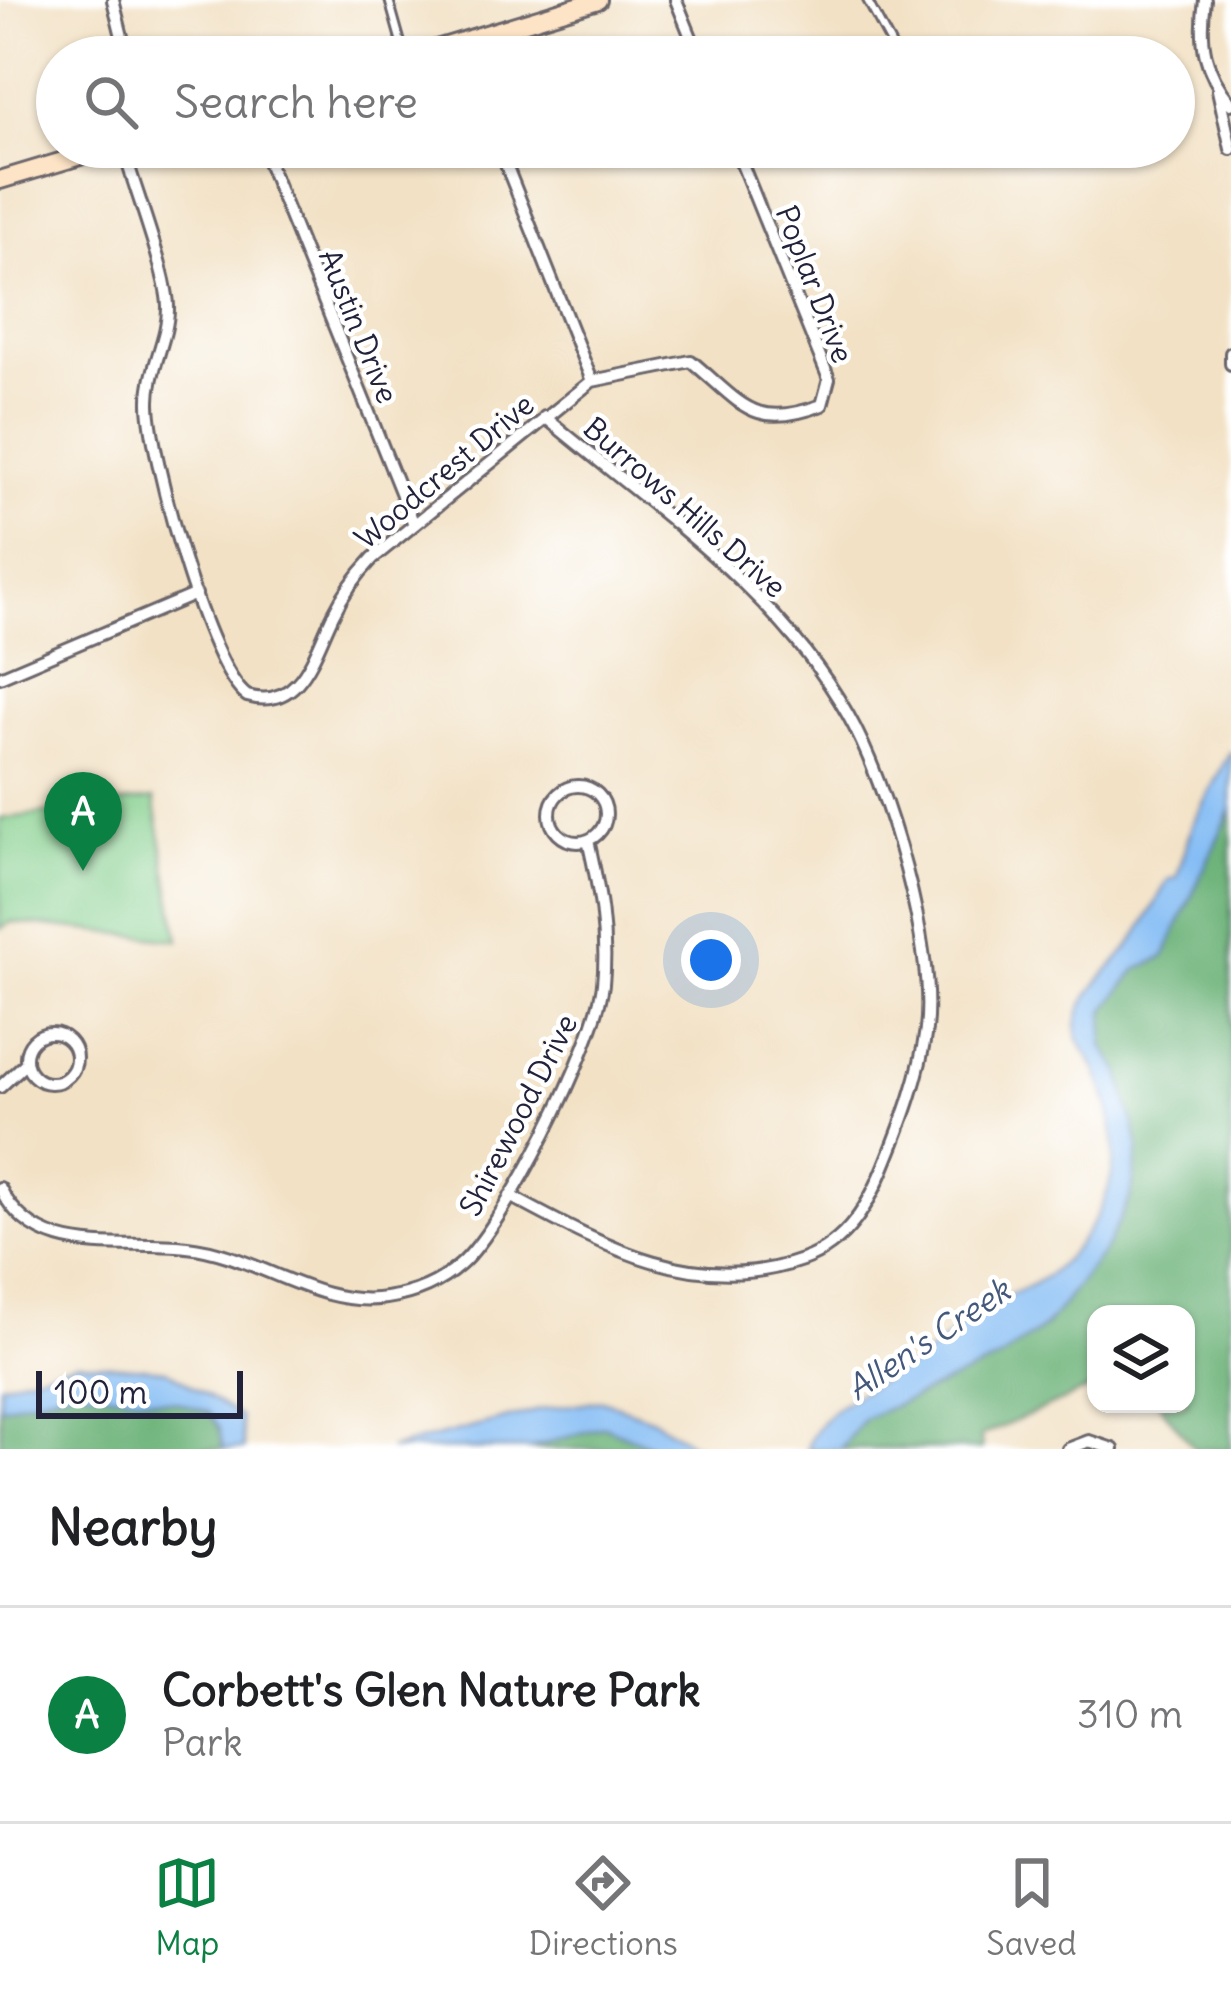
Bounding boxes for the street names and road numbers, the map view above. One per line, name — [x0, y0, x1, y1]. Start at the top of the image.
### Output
street label: Poplar Drive — [768, 200, 862, 368]
street label: Austin Drive — [311, 243, 407, 409]
street label: Woodcrest Drive — [347, 385, 541, 557]
street label: Burrows Hills Drive — [576, 409, 794, 605]
street label: Shirewood Drive — [451, 1008, 585, 1222]

